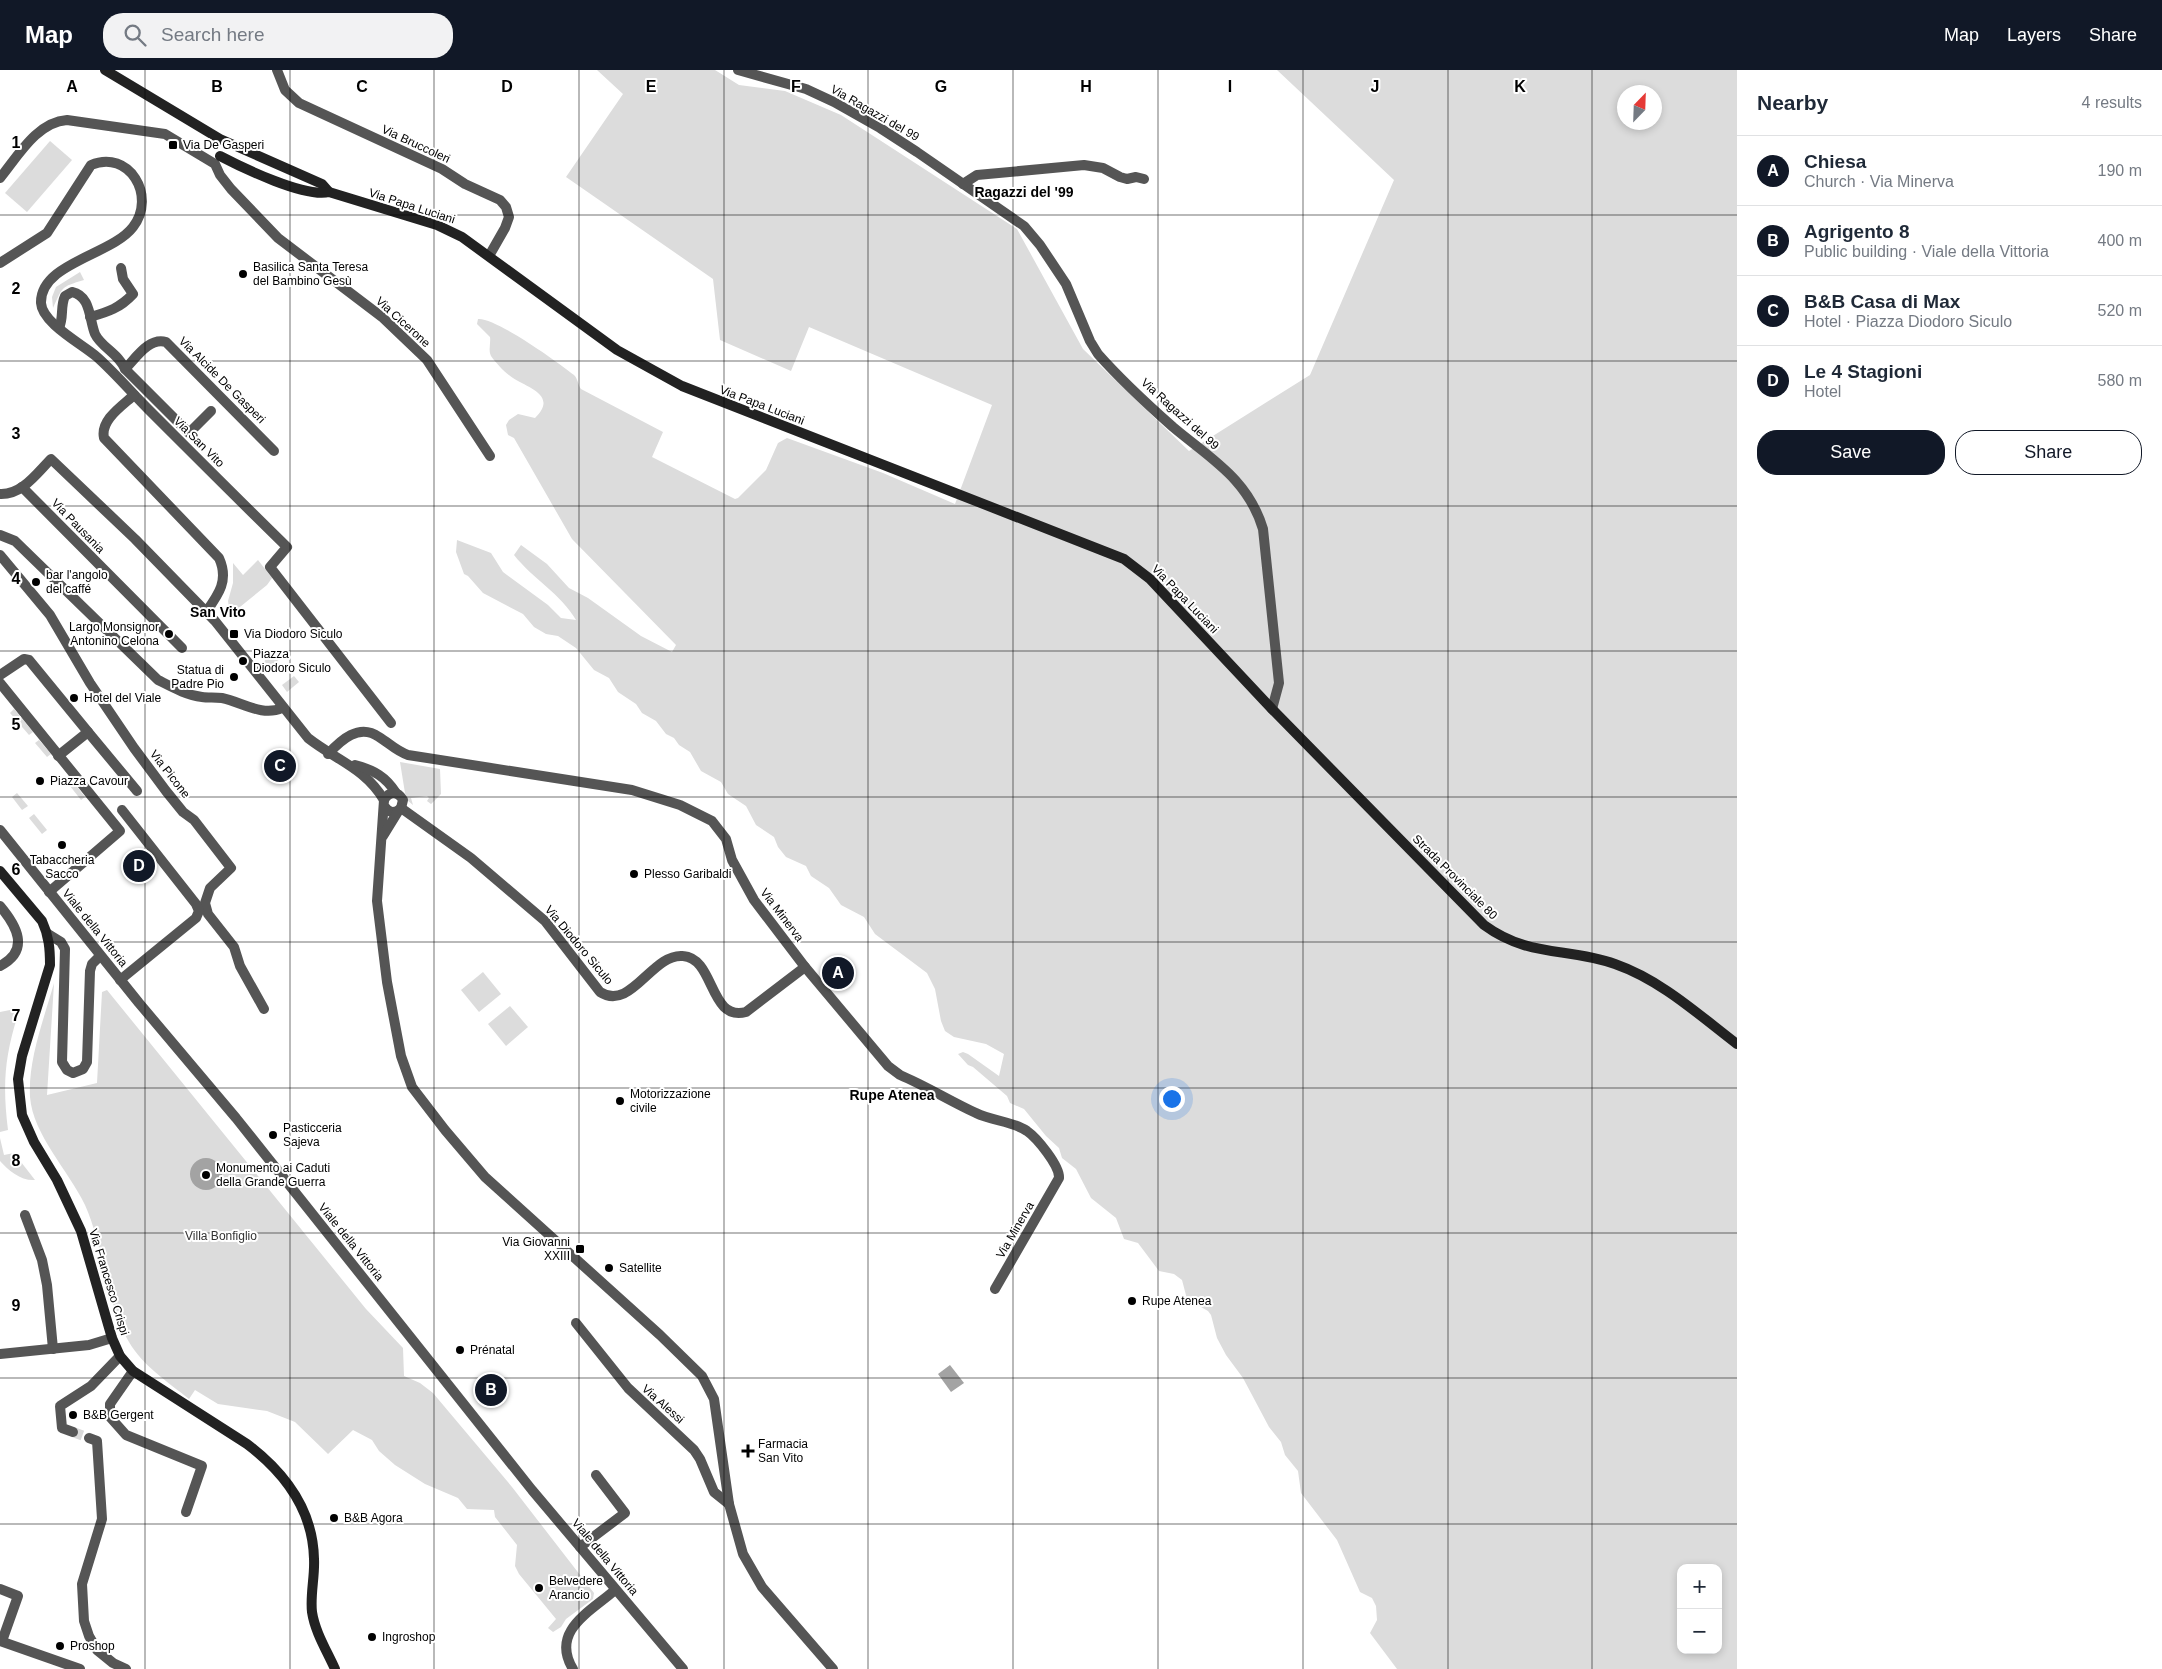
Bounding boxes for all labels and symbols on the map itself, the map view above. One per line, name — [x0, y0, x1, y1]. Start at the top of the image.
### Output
text: A — [66, 78, 78, 95]
text: B — [211, 78, 223, 95]
text: C — [356, 78, 368, 95]
text: D — [501, 78, 513, 95]
text: E — [646, 78, 657, 95]
text: F — [791, 78, 801, 95]
text: G — [935, 78, 947, 95]
text: H — [1080, 78, 1092, 95]
text: I — [1228, 78, 1232, 95]
text: J — [1371, 78, 1379, 95]
text: K — [1514, 78, 1526, 95]
street label: Via Ragazzi del 99 — [828, 82, 922, 144]
north arrow — [1617, 85, 1662, 130]
street label: Via Bruccoleri — [380, 122, 452, 166]
text: 1 — [12, 134, 21, 151]
place label: Via De Gasperi — [183, 138, 264, 152]
marker: Via De Gasperi — [167, 139, 179, 151]
district label: Ragazzi del '99 — [974, 184, 1074, 200]
street label: Via Papa Luciani — [367, 185, 457, 227]
place label: Basilica Santa Teresa del Bambino Gesù — [253, 260, 369, 288]
marker: Basilica Santa Teresa del Bambino Gesù — [237, 268, 249, 280]
text: 2 — [12, 280, 21, 297]
street label: Via Cicerone — [373, 294, 433, 350]
street label: Via Alcide De Gasperi — [176, 334, 268, 426]
street label: Via Ragazzi del 99 — [1138, 375, 1222, 453]
street label: Via Papa Luciani — [718, 382, 806, 428]
street label: Via San Vito — [171, 414, 227, 470]
text: 3 — [12, 425, 21, 442]
street label: Via Pausania — [48, 496, 108, 556]
street label: Via Papa Luciani — [1149, 562, 1221, 636]
place label: bar l'angolo del caffé — [46, 568, 108, 596]
text: 4 — [12, 570, 21, 587]
marker: bar l'angolo del caffé — [30, 576, 42, 588]
district label: San Vito — [190, 604, 246, 620]
place label: Largo Monsignor Antonino Celona — [69, 620, 159, 648]
place label: Via Diodoro Siculo — [244, 627, 343, 641]
marker: Largo Monsignor Antonino Celona — [163, 628, 175, 640]
marker: Via Diodoro Siculo — [228, 628, 240, 640]
place label: Piazza Diodoro Siculo — [253, 647, 331, 675]
marker: Piazza Diodoro Siculo — [237, 655, 249, 667]
place label: Statua di Padre Pio — [171, 663, 224, 691]
marker: Statua di Padre Pio — [228, 671, 240, 683]
place label: Hotel del Viale — [84, 691, 161, 705]
marker: Hotel del Viale — [68, 692, 80, 704]
text: 5 — [12, 716, 21, 733]
street label: Via Picone — [147, 747, 193, 801]
pin: C — [264, 747, 296, 785]
place label: Piazza Cavour — [50, 774, 128, 788]
marker: Piazza Cavour — [34, 775, 46, 787]
street label: Strada Provinciale 80 — [1410, 832, 1501, 923]
marker: Tabaccheria Sacco — [56, 839, 68, 851]
pin: D — [123, 847, 155, 885]
place label: Tabaccheria Sacco — [30, 853, 95, 881]
text: 6 — [12, 861, 21, 878]
place label: Plesso Garibaldi — [644, 867, 731, 881]
marker: Plesso Garibaldi — [628, 868, 640, 880]
street label: Viale della Vittoria — [59, 886, 131, 970]
street label: Via Minerva — [757, 886, 807, 945]
street label: Via Diodoro Siculo — [542, 903, 616, 987]
pin: A — [822, 954, 854, 992]
text: 7 — [12, 1007, 21, 1024]
your location — [1159, 1086, 1185, 1112]
place label: Motorizzazione civile — [630, 1087, 711, 1115]
district label: Rupe Atenea — [849, 1087, 935, 1103]
marker: Motorizzazione civile — [614, 1095, 626, 1107]
place label: Pasticceria Sajeva — [283, 1121, 342, 1149]
marker: Pasticceria Sajeva — [267, 1129, 279, 1141]
text: 8 — [12, 1152, 21, 1169]
place label: Monumento ai Caduti della Grande Guerra — [216, 1161, 330, 1189]
marker: Monumento ai Caduti della Grande Guerra — [200, 1169, 212, 1181]
street label: Via Minerva — [993, 1199, 1037, 1261]
street label: Viale della Vittoria — [315, 1200, 387, 1284]
street label: Via Francesco Crispi — [86, 1227, 132, 1337]
park label: Villa Bonfiglio — [185, 1229, 257, 1243]
place label: Via Giovanni XXIII — [502, 1235, 570, 1263]
marker: Via Giovanni XXIII — [574, 1243, 586, 1255]
place label: Satellite — [619, 1261, 662, 1275]
marker: Satellite — [603, 1262, 615, 1274]
place label: Rupe Atenea — [1142, 1294, 1212, 1308]
marker: Rupe Atenea — [1126, 1295, 1138, 1307]
text: 9 — [12, 1297, 21, 1314]
place label: Prénatal — [470, 1343, 515, 1357]
marker: Prénatal — [454, 1344, 466, 1356]
pin: B — [475, 1371, 507, 1409]
street label: Via Alessi — [639, 1381, 687, 1427]
place label: B&B Gergent — [83, 1408, 154, 1422]
marker: B&B Gergent — [67, 1409, 79, 1421]
place label: Farmacia San Vito — [758, 1437, 808, 1465]
marker: Farmacia San Vito — [742, 1445, 754, 1457]
place label: B&B Agora — [344, 1511, 403, 1525]
marker: B&B Agora — [328, 1512, 340, 1524]
street label: Viale della Vittoria — [569, 1516, 641, 1598]
place label: Belvedere Arancio — [549, 1574, 603, 1602]
marker: Belvedere Arancio — [533, 1582, 545, 1594]
place label: Ingroshop — [382, 1630, 436, 1644]
marker: Ingroshop — [366, 1631, 378, 1643]
place label: Proshop — [70, 1639, 115, 1653]
marker: Proshop — [54, 1640, 66, 1652]

